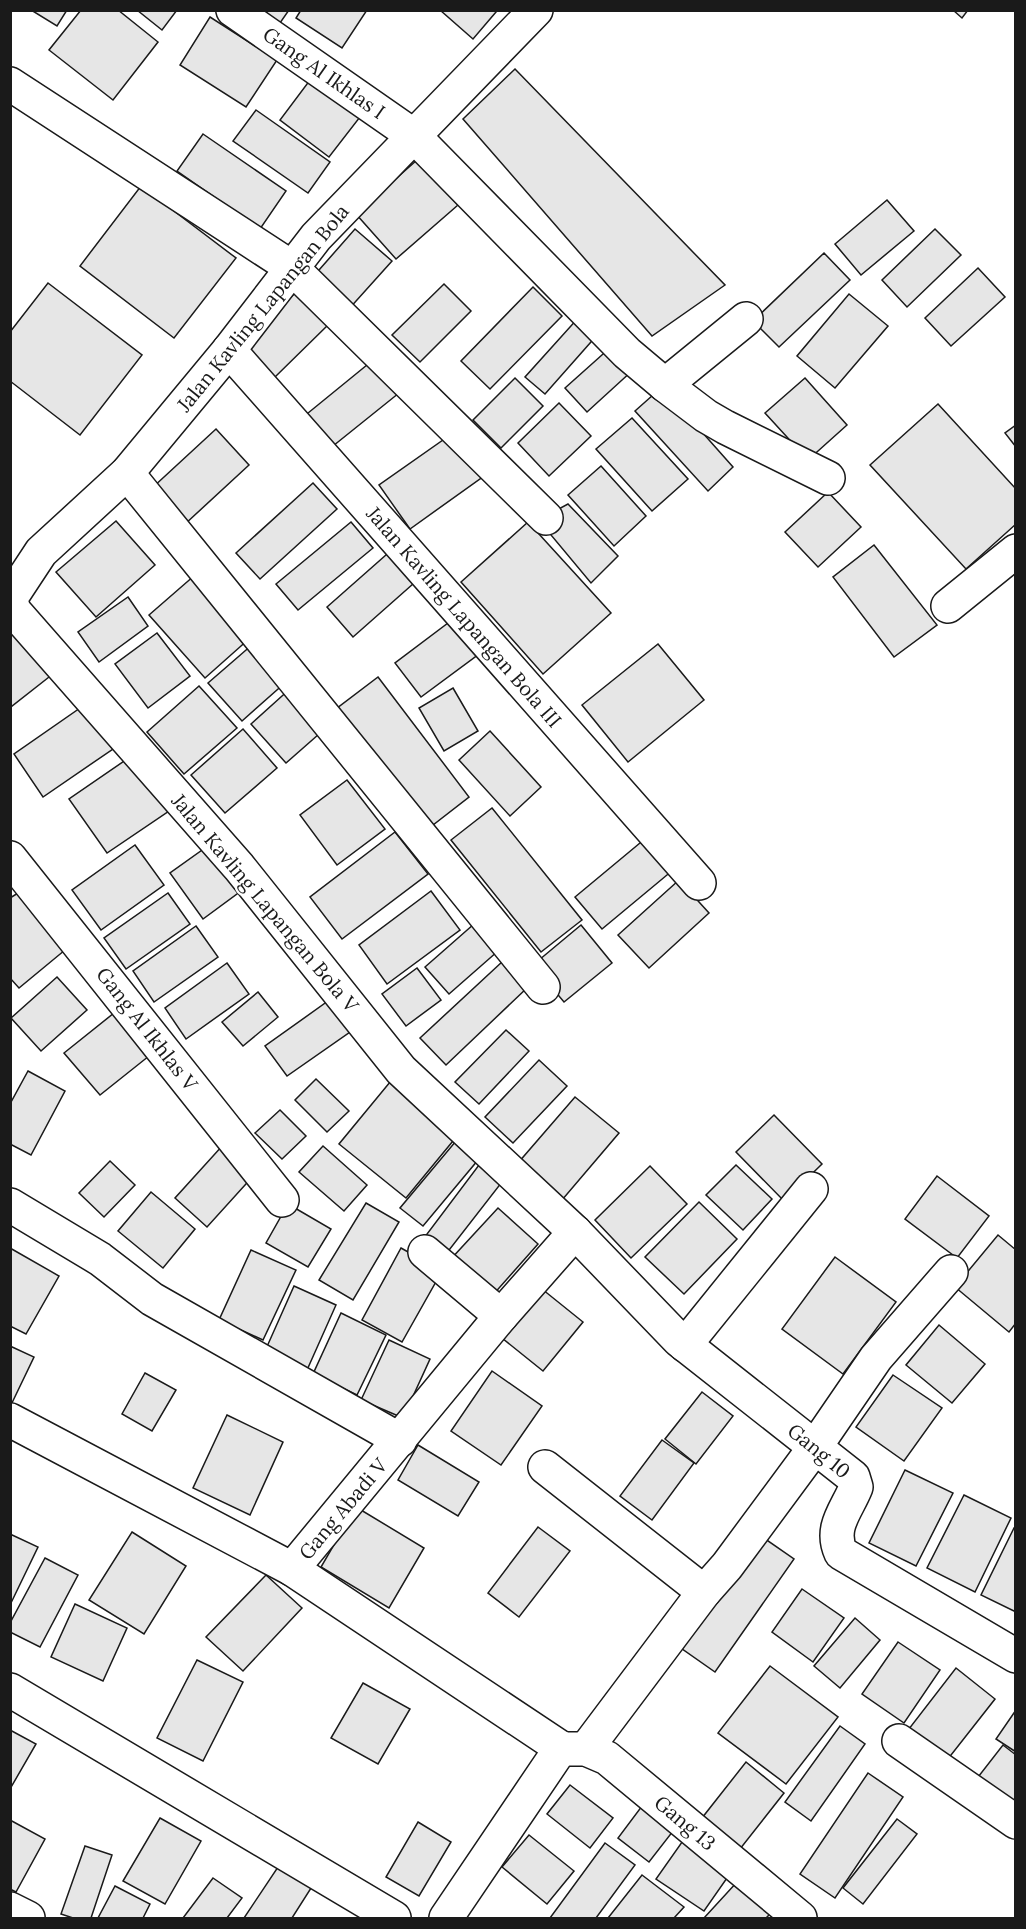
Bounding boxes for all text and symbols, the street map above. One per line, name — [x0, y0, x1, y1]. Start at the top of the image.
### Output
street label: Gang Al Ikhlas I — [258, 21, 390, 124]
street label: Jalan Kavling Lapangan Bola — [171, 199, 354, 417]
street label: Jalan Kavling Lapangan Bola III — [361, 500, 567, 732]
street label: Jalan Kavling Lapangan Bola V — [166, 787, 365, 1018]
street label: Gang Al Ikhlas V — [91, 962, 204, 1096]
street label: Gang 10 — [783, 1418, 856, 1484]
street label: Gang Abadi V — [293, 1452, 393, 1564]
street label: Gang 13 — [650, 1790, 721, 1855]

